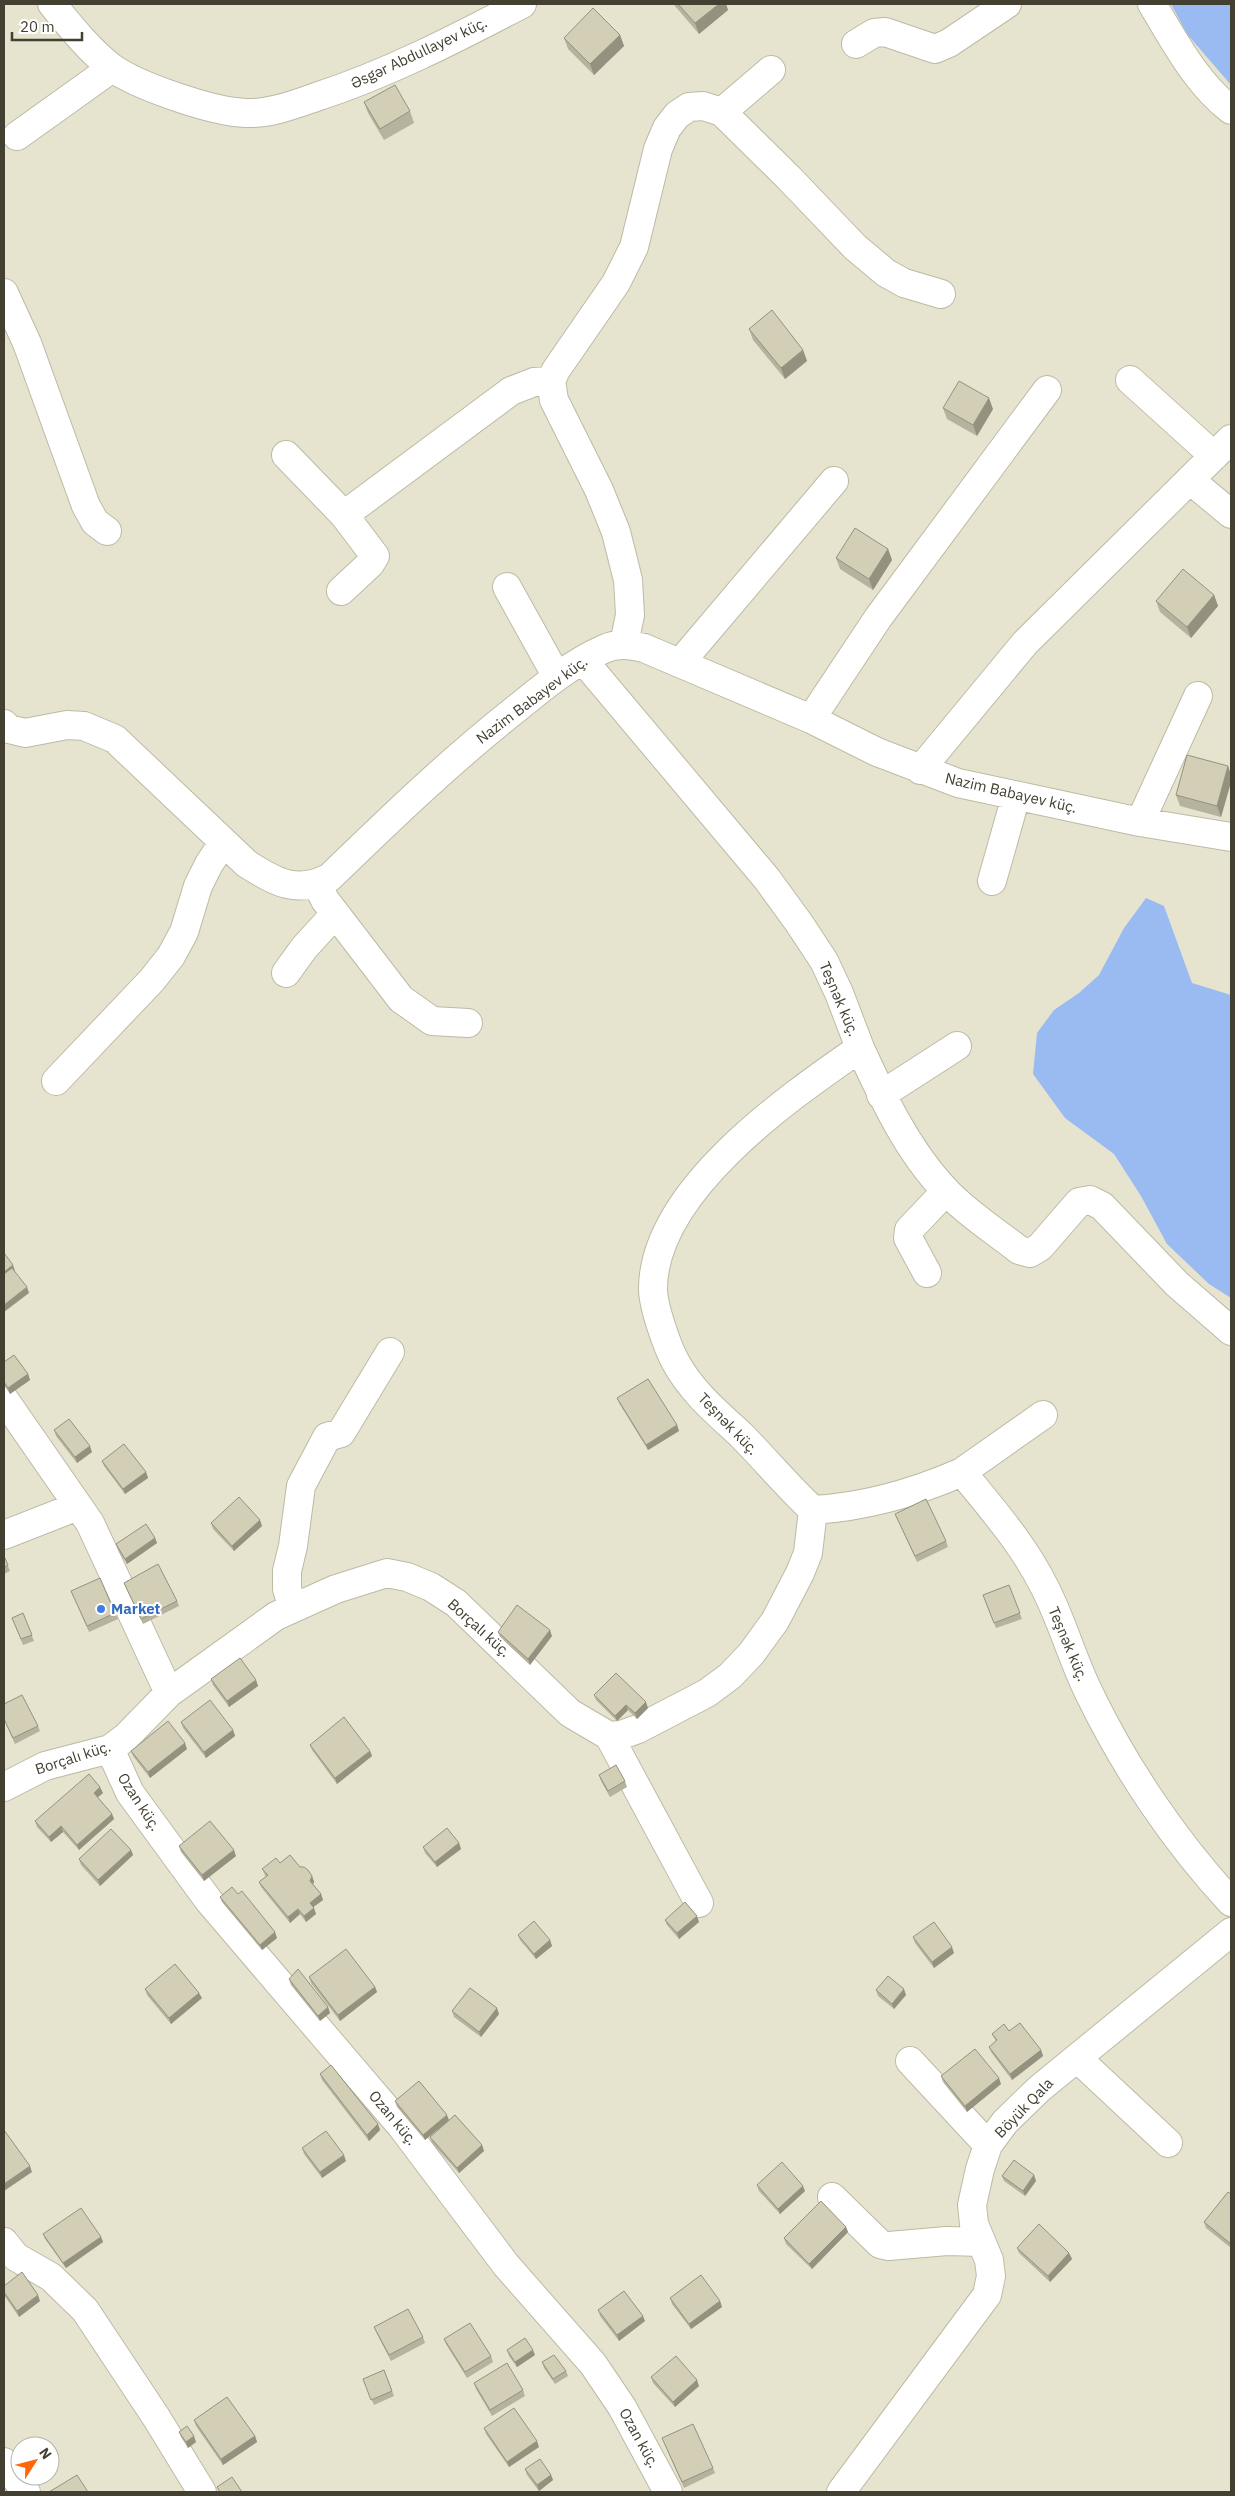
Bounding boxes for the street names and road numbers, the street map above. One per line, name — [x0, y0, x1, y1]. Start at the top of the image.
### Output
street label: Əsgər Abdullayev küç. — [347, 12, 490, 93]
street label: Nazim Babayev küç. — [472, 651, 591, 748]
street label: Nazim Babayev küç. — [943, 768, 1079, 817]
street label: Teşnək küç. — [815, 959, 864, 1039]
street label: Teşnək küç. — [694, 1389, 763, 1459]
street label: Borçalı küç. — [444, 1594, 515, 1661]
street label: Teşnək küç. — [1044, 1604, 1093, 1684]
street label: Borçalı küç. — [33, 1736, 113, 1779]
street label: Ozan küç. — [114, 1769, 165, 1834]
street label: Böyük Qala — [990, 2074, 1057, 2142]
street label: Ozan küç. — [365, 2086, 422, 2149]
street label: Ozan küç. — [615, 2404, 664, 2471]

